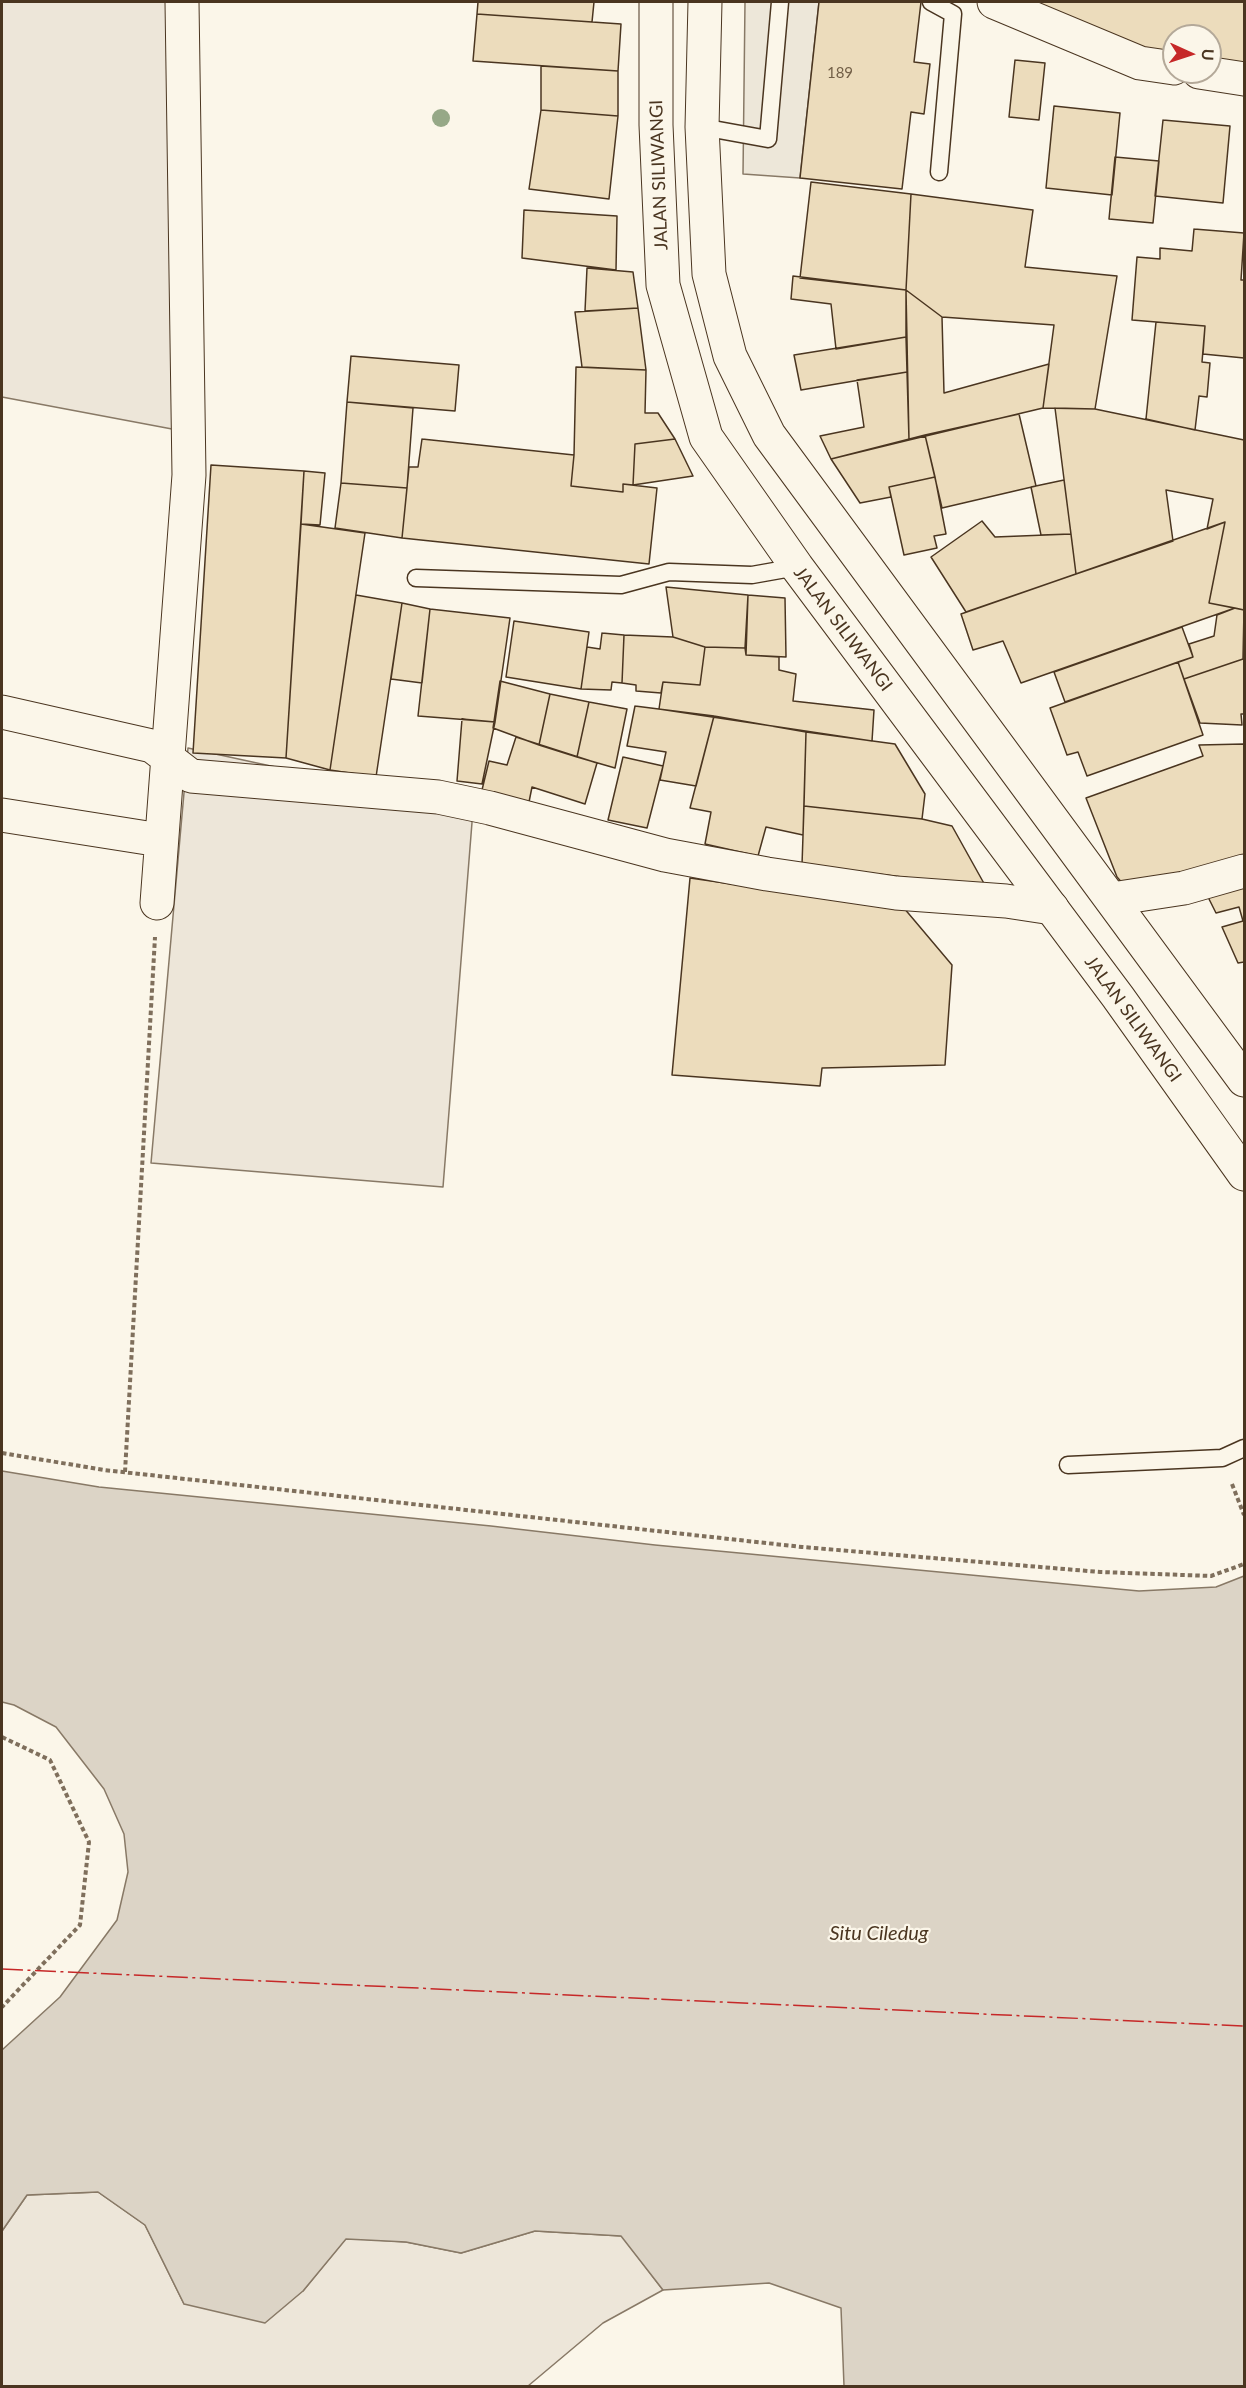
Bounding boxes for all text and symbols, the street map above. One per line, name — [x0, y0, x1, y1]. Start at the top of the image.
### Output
north arrow — [1162, 24, 1222, 84]
text: U — [1199, 48, 1218, 61]
house number: 189 — [827, 64, 853, 82]
street label: JALAN SILIWANGI — [646, 99, 672, 251]
street label: JALAN SILIWANGI — [789, 562, 897, 696]
street label: JALAN SILIWANGI — [1080, 952, 1186, 1086]
water label: Situ Ciledug — [829, 1922, 929, 1946]

